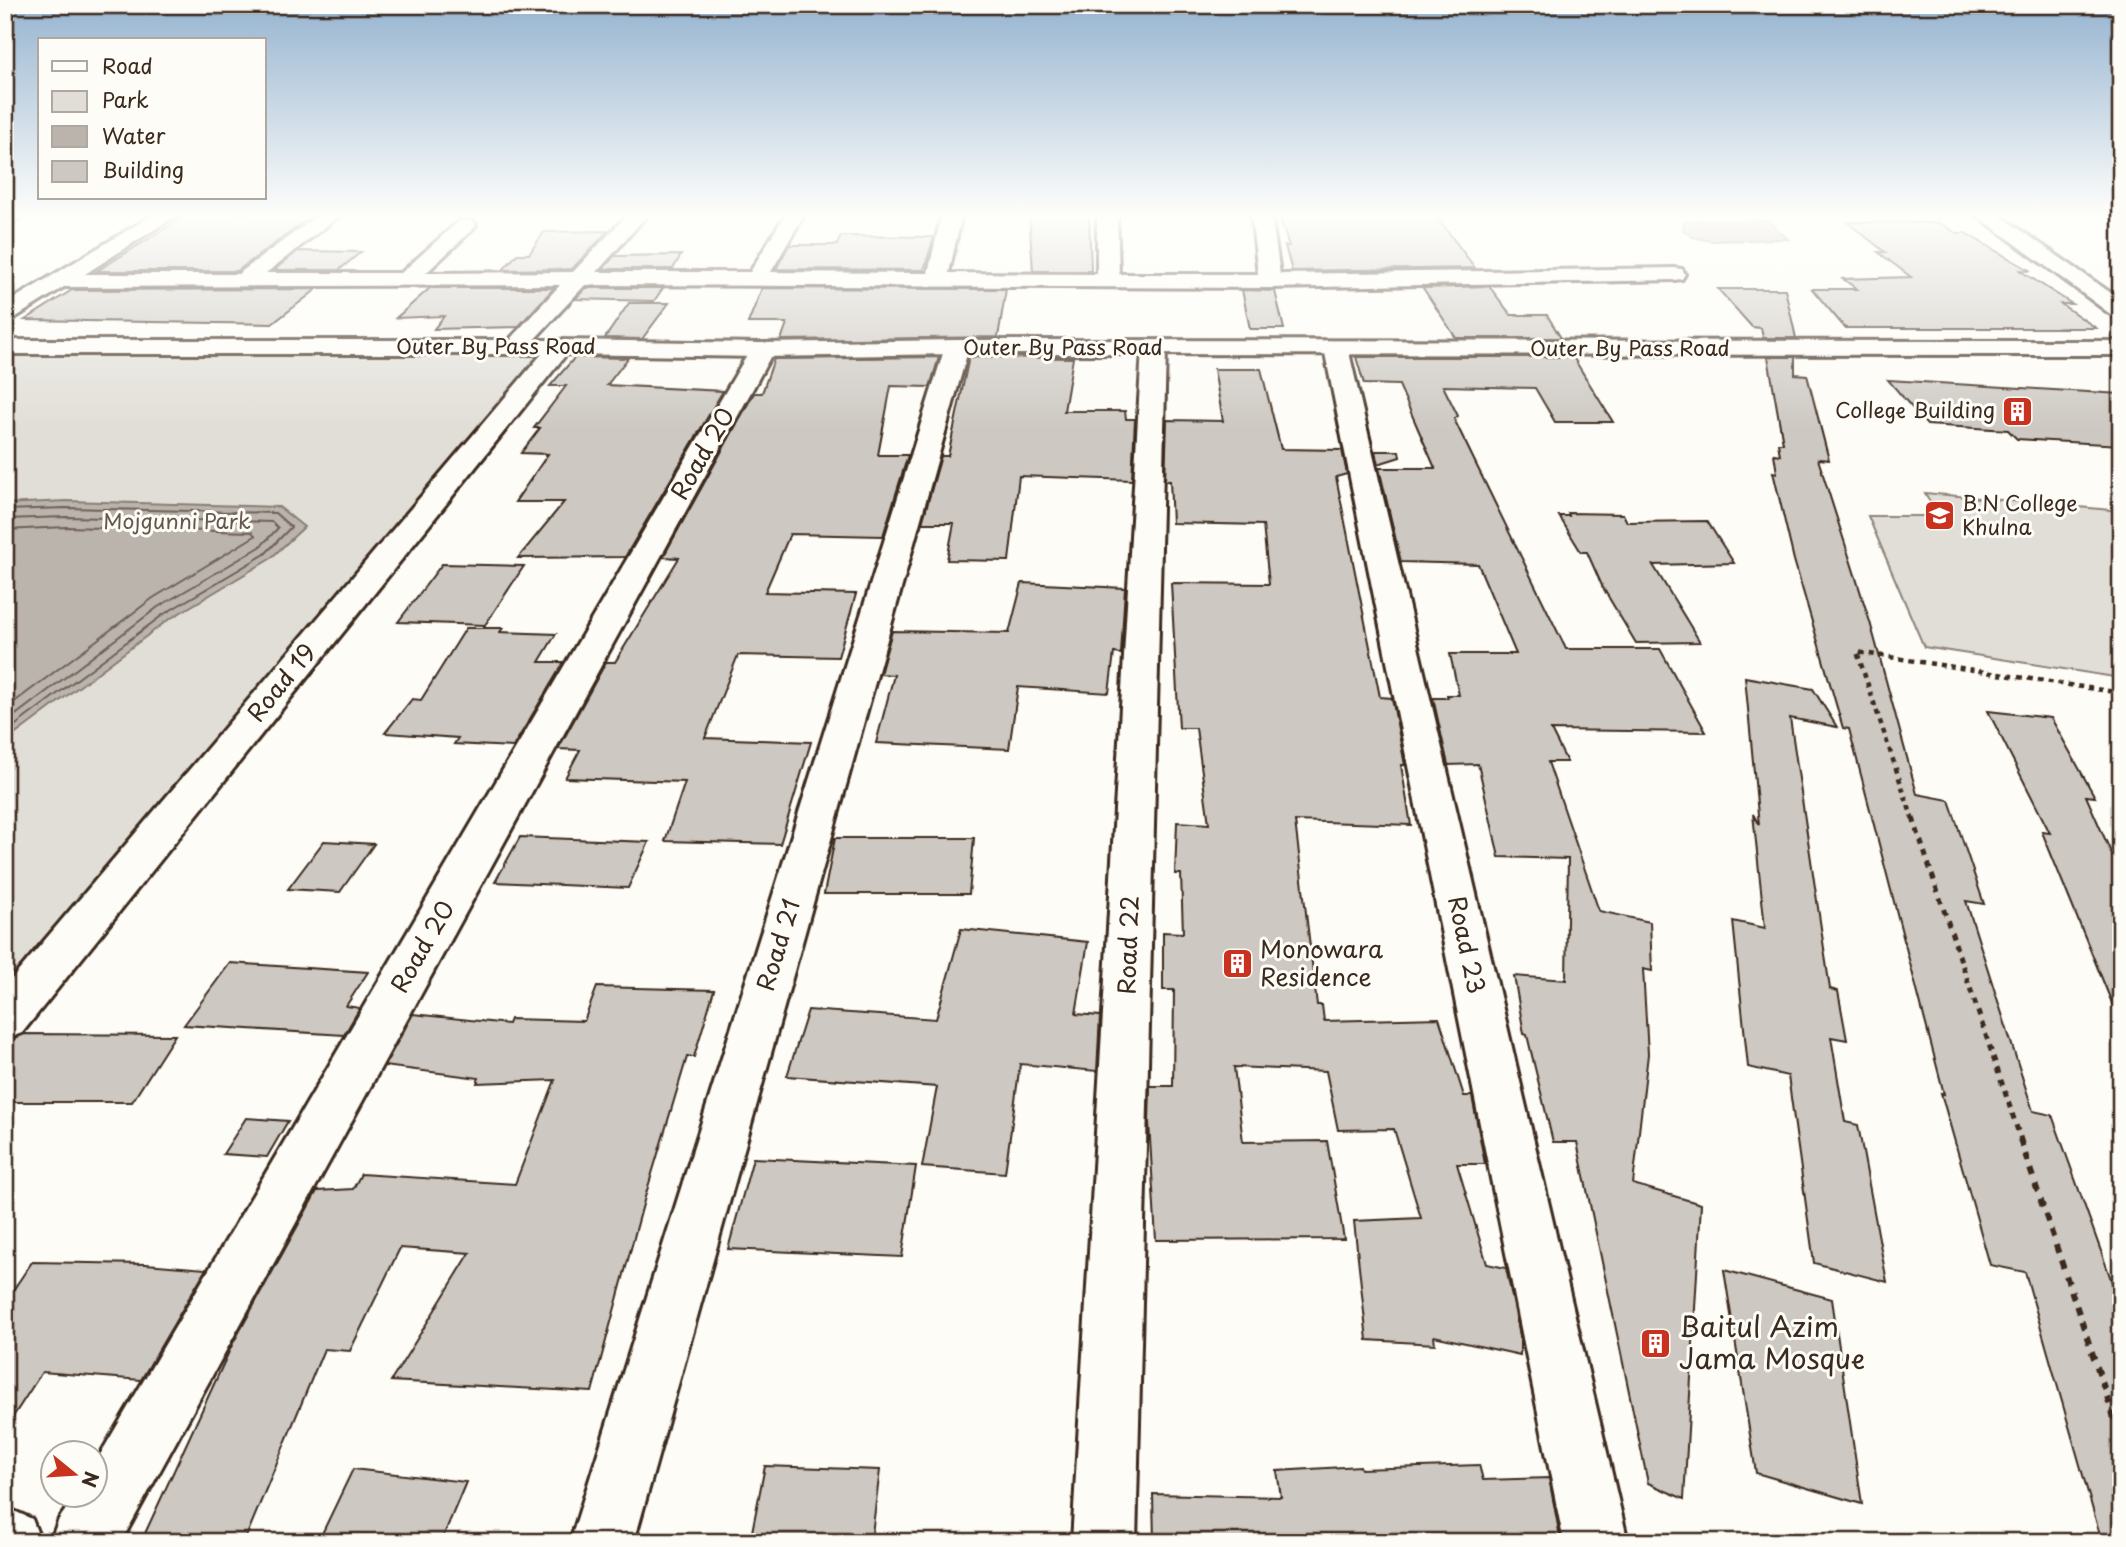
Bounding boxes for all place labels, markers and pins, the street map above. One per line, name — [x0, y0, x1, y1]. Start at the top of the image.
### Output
place label: College Building — [1835, 393, 1995, 425]
building icon: College Building — [2001, 394, 2035, 428]
place label: B.N College Khulna — [1962, 486, 2078, 542]
school or university icon: B.N College Khulna — [1922, 499, 1956, 533]
place label: Monowara Residence — [1260, 930, 1383, 994]
building icon: Monowara Residence — [1220, 947, 1254, 981]
place label: Baitul Azim Jama Mosque — [1679, 1304, 1865, 1379]
building icon: Baitul Azim Jama Mosque — [1639, 1326, 1673, 1360]

